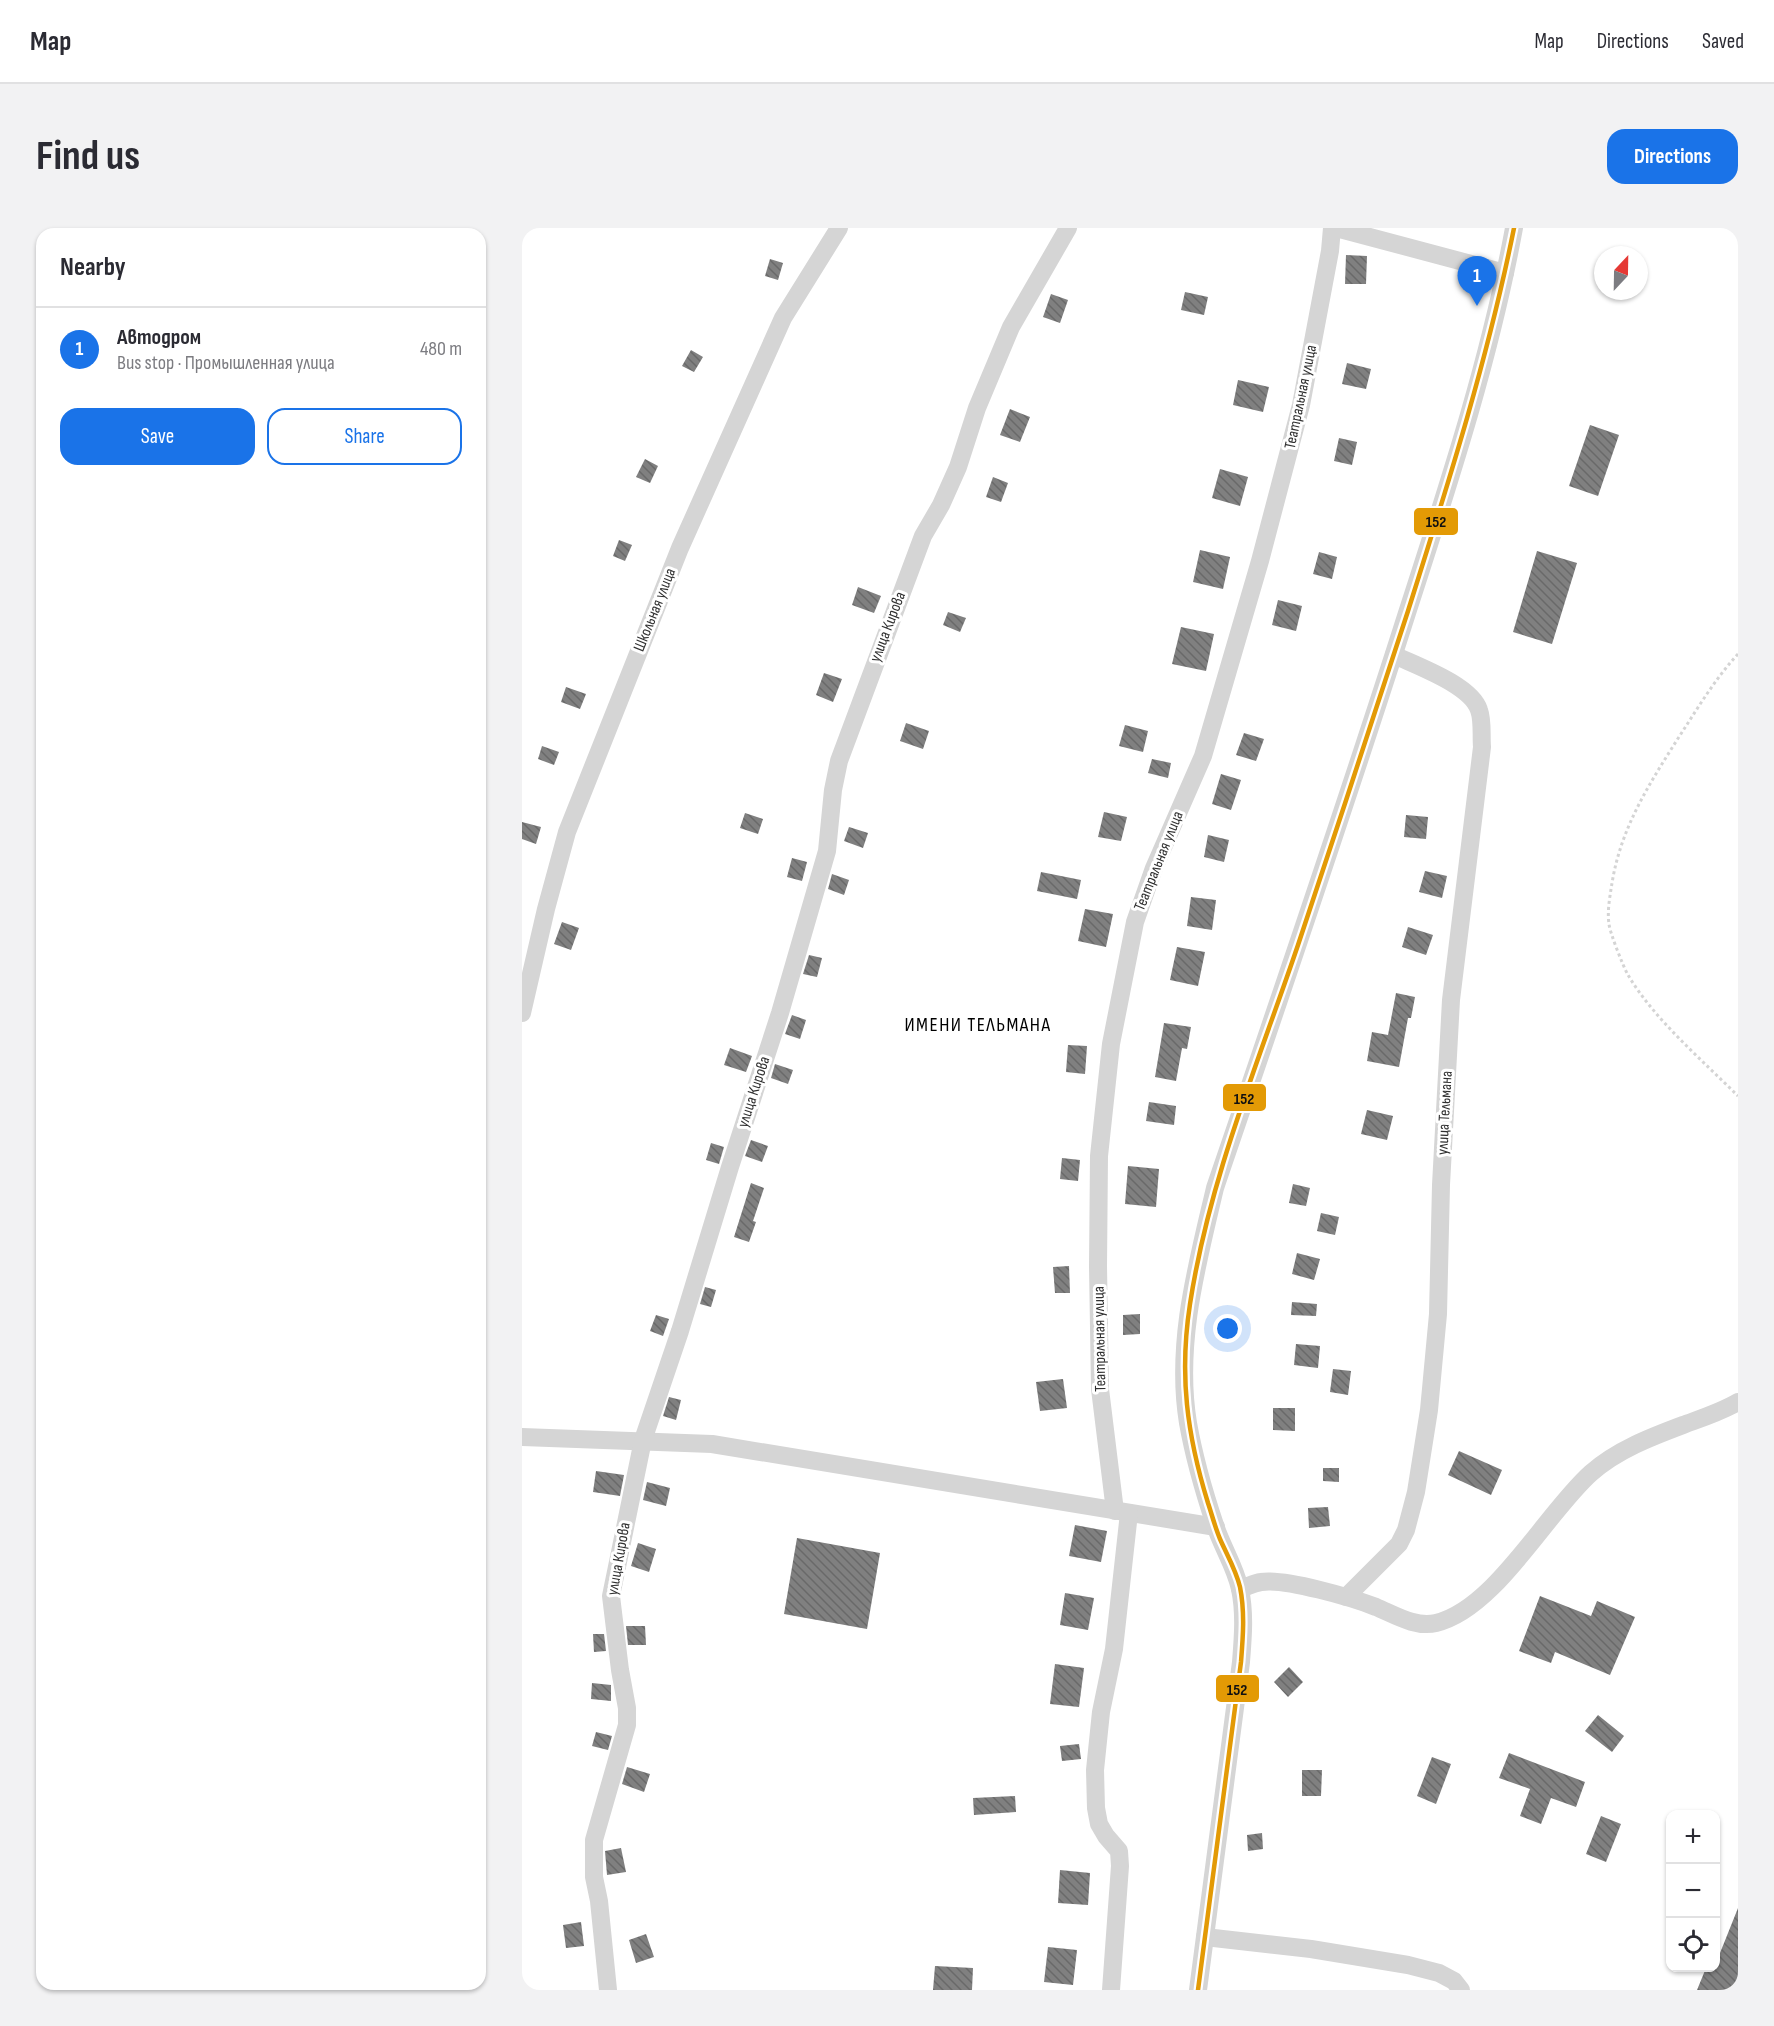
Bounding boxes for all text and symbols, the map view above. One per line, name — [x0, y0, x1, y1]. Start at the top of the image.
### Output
text: Map — [30, 25, 71, 58]
text: Map — [1534, 29, 1564, 54]
text: Directions — [1597, 29, 1669, 54]
text: Saved — [1702, 29, 1744, 54]
button: Directions — [1607, 129, 1738, 184]
text: Find us — [36, 131, 140, 182]
north arrow — [1594, 246, 1648, 300]
text: Nearby — [60, 252, 126, 283]
pin: 1 — [1458, 256, 1496, 306]
text: Автодром — [117, 324, 201, 351]
text: 1 — [76, 337, 83, 361]
text: 480 m — [420, 337, 462, 361]
street label: Театральная улица — [1281, 343, 1321, 451]
text: Bus stop · Промышленная улица — [117, 351, 335, 375]
button: Save — [60, 408, 255, 465]
button: Share — [267, 408, 462, 465]
line badge: 152 — [1413, 507, 1459, 536]
text: 152 — [1426, 513, 1446, 532]
street label: Школьная улица — [630, 566, 680, 654]
street label: улица Кирова — [866, 589, 910, 665]
street label: Театральная улица — [1130, 808, 1188, 914]
district label: ИМЕНИ ТЕЛЬМАНА — [904, 1013, 1052, 1037]
street label: улица Кирова — [734, 1054, 774, 1130]
street label: улица Тельмана — [1433, 1070, 1457, 1156]
line badge: 152 — [1222, 1083, 1267, 1112]
text: 152 — [1234, 1090, 1254, 1109]
street label: Театральная улица — [1090, 1286, 1110, 1392]
your location — [1213, 1314, 1242, 1343]
street label: улица Кирова — [603, 1521, 635, 1597]
line badge: 152 — [1215, 1674, 1260, 1703]
text: 152 — [1227, 1681, 1247, 1700]
map controls — [1666, 1810, 1720, 1972]
button: + — [1666, 1810, 1720, 1864]
button: − — [1666, 1864, 1720, 1918]
button: locate — [1666, 1918, 1720, 1972]

